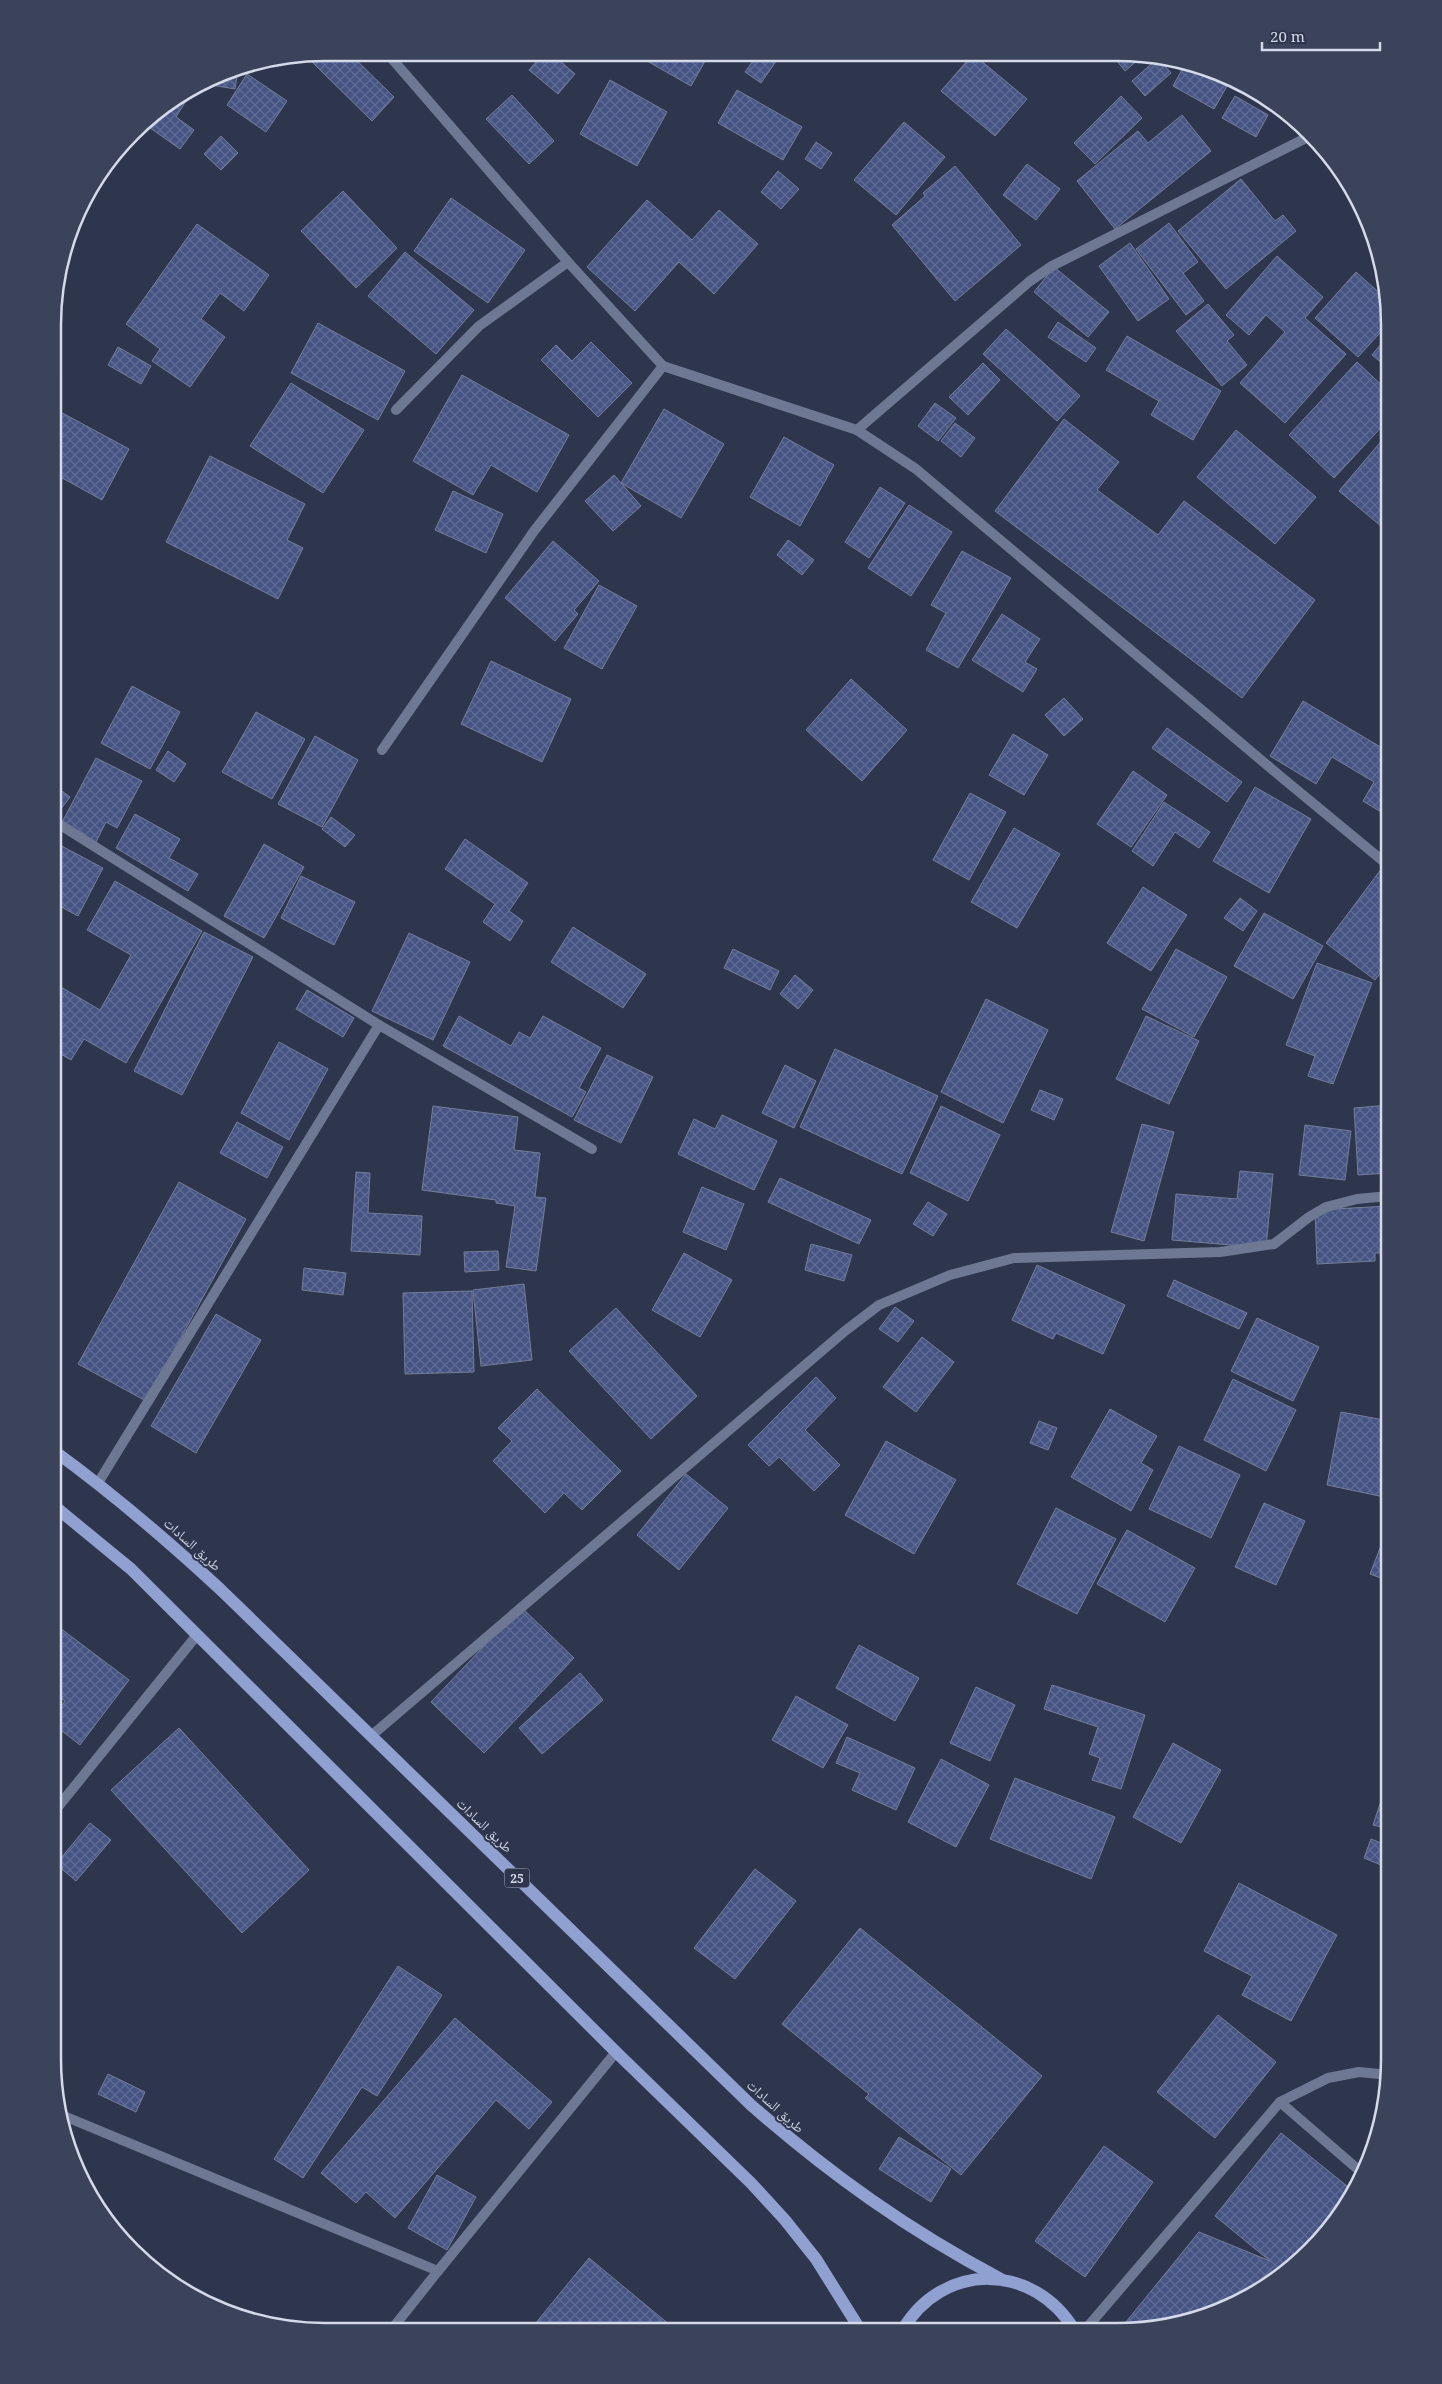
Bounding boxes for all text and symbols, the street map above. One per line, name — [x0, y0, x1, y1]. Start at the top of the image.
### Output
scale bar — [1262, 20, 1380, 52]
text: 20 m — [1270, 26, 1305, 46]
street label: طريق السادات — [159, 1513, 226, 1576]
street label: طريق السادات — [452, 1793, 517, 1857]
road number: 25 — [504, 1869, 530, 1888]
street label: طريق السادات — [742, 2075, 809, 2138]

